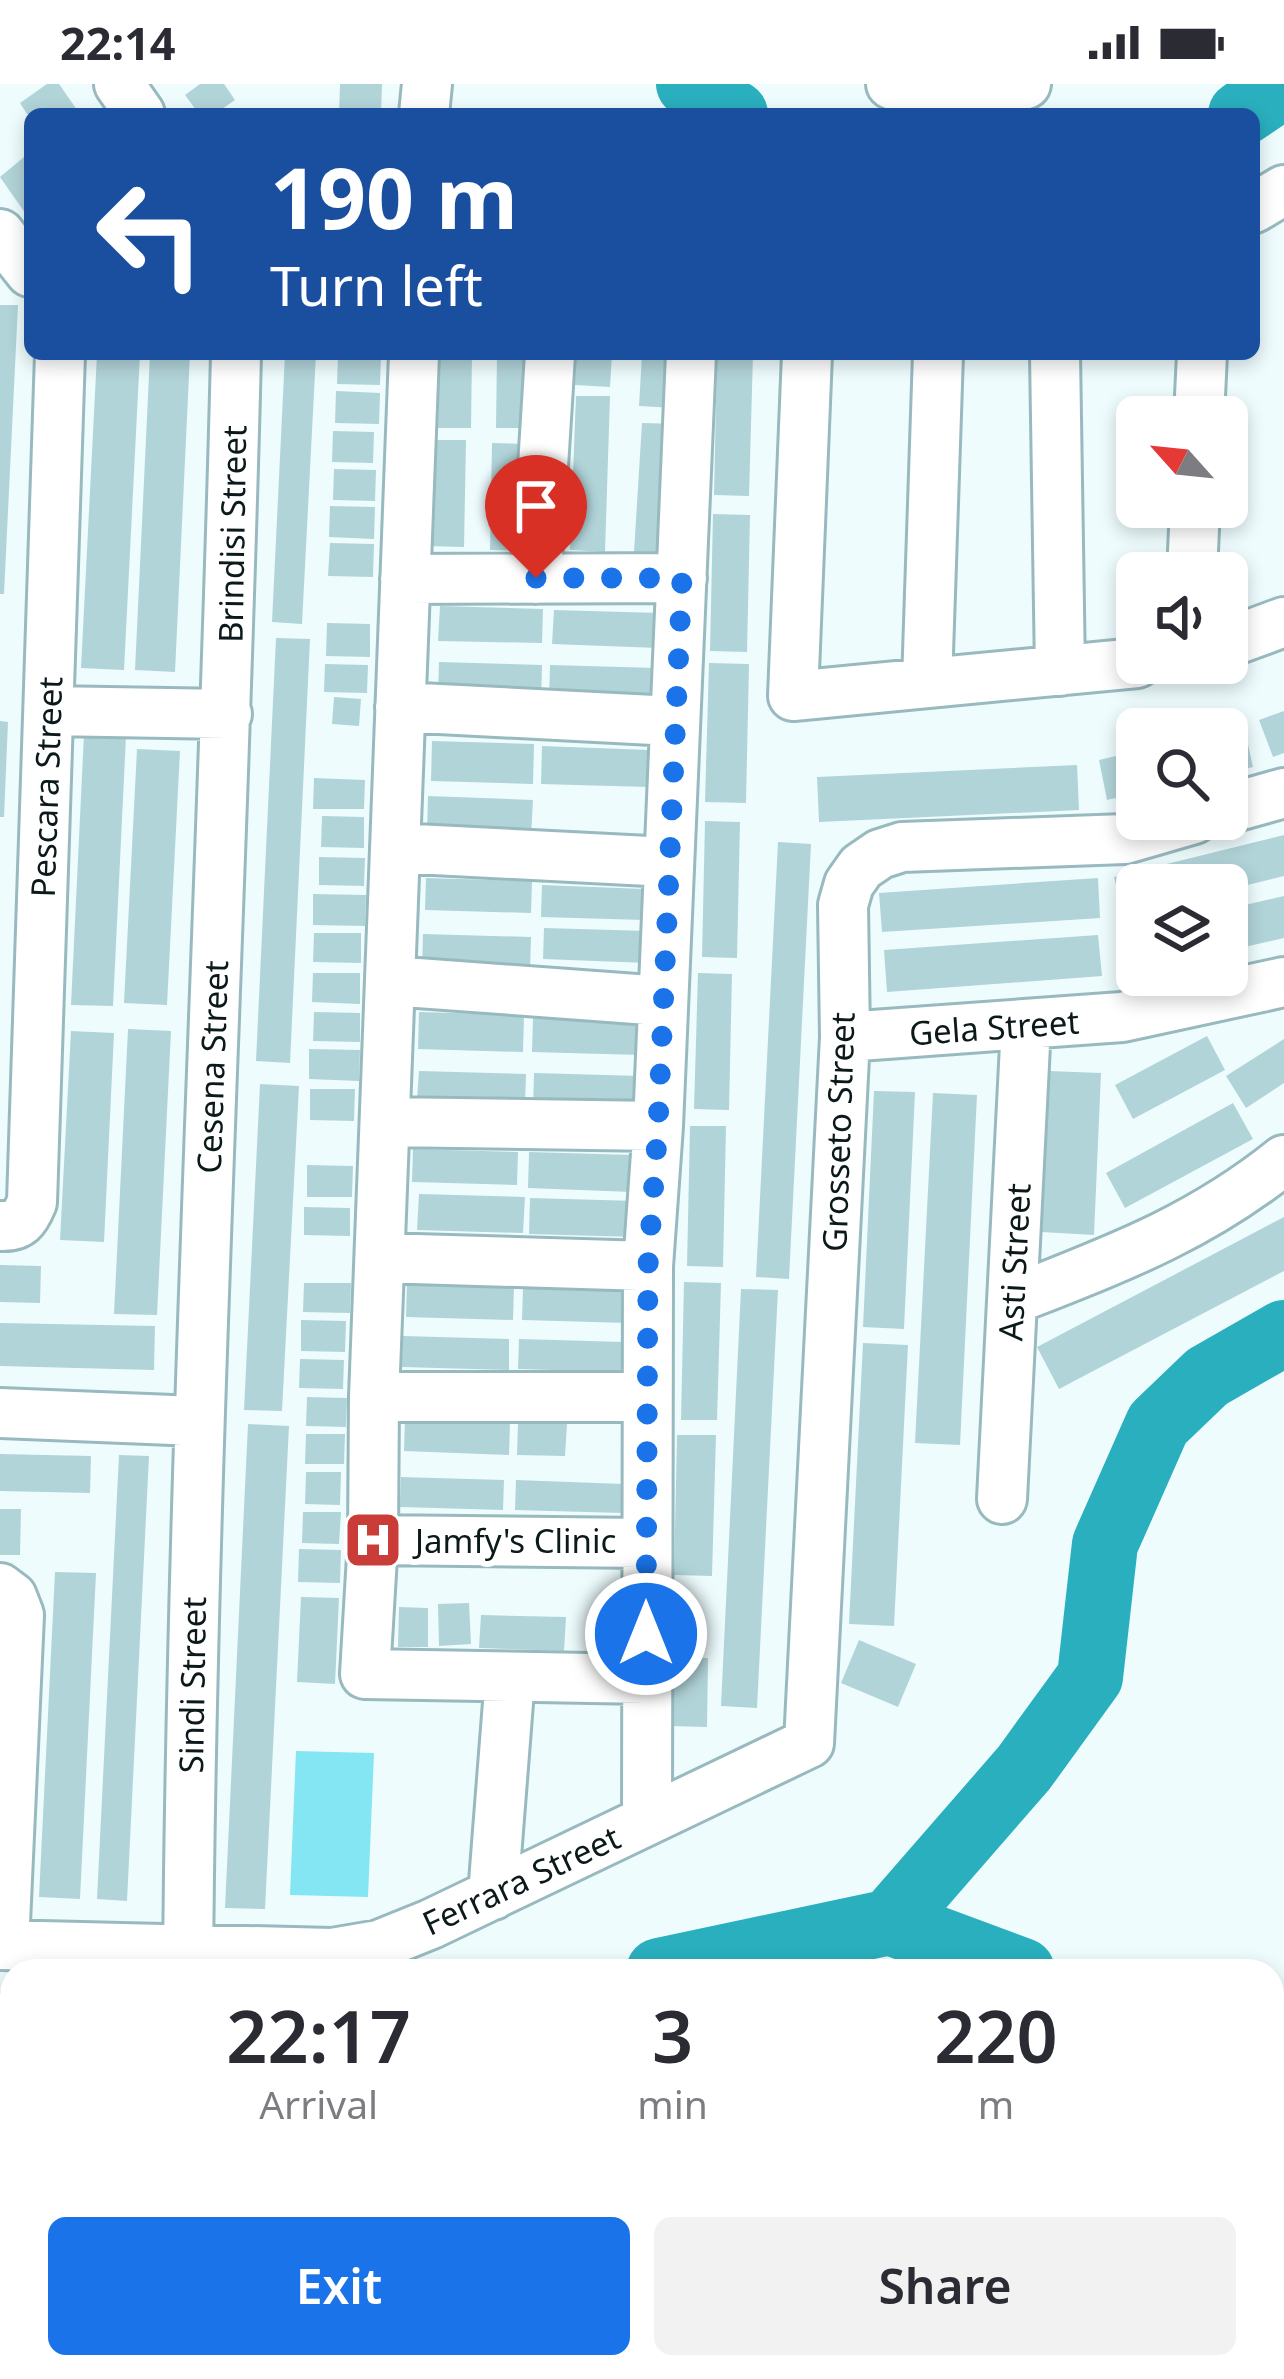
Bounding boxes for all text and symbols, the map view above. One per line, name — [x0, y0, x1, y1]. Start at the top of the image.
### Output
text: 22:14 — [60, 12, 176, 73]
text: 190 m — [270, 139, 518, 254]
icon: left — [72, 156, 228, 312]
text: Turn left — [270, 248, 483, 322]
north arrow — [1116, 396, 1248, 528]
map controls — [1116, 396, 1248, 996]
street label: Brindisi Street — [208, 425, 256, 643]
pin — [485, 455, 587, 578]
icon: arrive — [503, 473, 569, 539]
button: sound — [1116, 552, 1248, 684]
street label: Pescara Street — [20, 676, 72, 898]
button: search — [1116, 708, 1248, 840]
button: layers — [1116, 864, 1248, 996]
street label: Cesena Street — [186, 959, 238, 1174]
street label: Gela Street — [907, 999, 1081, 1055]
street label: Grosseto Street — [811, 1011, 865, 1253]
street label: Asti Street — [987, 1182, 1041, 1342]
hospital icon: Jamfy's Clinic — [342, 1509, 404, 1571]
place label: Jamfy's Clinic — [412, 1518, 616, 1563]
position arrow — [583, 1571, 709, 1697]
street label: Sindi Street — [168, 1596, 216, 1774]
street label: Ferrara Street — [415, 1815, 627, 1945]
text: 22:17 — [226, 1986, 411, 2084]
text: 3 — [652, 1986, 693, 2084]
text: 220 — [934, 1986, 1058, 2084]
text: Arrival — [259, 2077, 378, 2130]
text: min — [637, 2077, 708, 2130]
text: m — [978, 2077, 1014, 2130]
button: Exit — [48, 2217, 630, 2355]
button: Share — [654, 2217, 1236, 2355]

